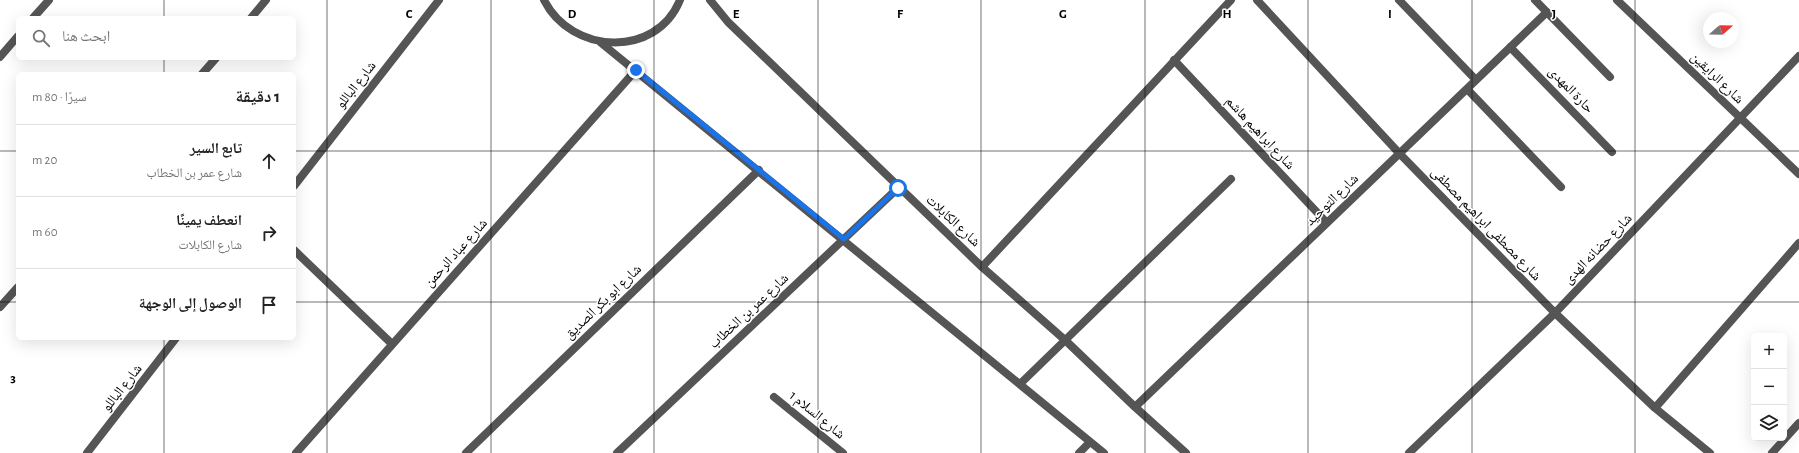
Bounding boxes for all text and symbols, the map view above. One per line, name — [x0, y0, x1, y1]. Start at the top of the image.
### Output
text: C — [406, 8, 413, 21]
text: D — [568, 8, 577, 21]
text: E — [733, 8, 740, 21]
text: F — [897, 8, 904, 21]
text: G — [1059, 8, 1067, 21]
text: H — [1222, 8, 1232, 21]
text: I — [1388, 8, 1392, 21]
text: J — [1552, 8, 1556, 21]
north arrow — [1703, 12, 1739, 48]
search box — [16, 16, 296, 60]
icon: search — [30, 27, 52, 49]
text: ابحث هنا — [62, 29, 110, 44]
street label: شارع الرايقين — [1686, 49, 1746, 108]
street label: شارع الباللو — [333, 59, 380, 113]
route end — [627, 61, 645, 79]
street label: حارة المهدى — [1545, 64, 1596, 117]
text: 1 دقيقة — [236, 88, 280, 105]
text: سيرًا · 80 m — [32, 91, 86, 104]
street label: شارع ابراهيم هاشم — [1221, 94, 1297, 174]
text: تابع السير — [190, 141, 242, 156]
icon: ahead — [258, 150, 280, 172]
text: 20 m — [32, 154, 57, 167]
street label: شارع مصطفى ابراهيم مصطفى — [1427, 165, 1544, 285]
text: شارع عمر بن الخطاب — [146, 167, 242, 180]
street label: شارع التوحيد — [1303, 172, 1362, 230]
route start — [889, 179, 907, 197]
street label: شارع الكابلات — [922, 193, 983, 251]
street label: شارع حضانه الهدى — [1561, 211, 1636, 288]
text: انعطف يمينًا — [176, 213, 242, 228]
street label: شارع عباد الرحمن — [422, 216, 492, 291]
icon: right — [258, 222, 280, 244]
text: 60 m — [32, 226, 58, 239]
text: شارع الكابلات — [178, 239, 242, 252]
street label: شارع ابو بكر الصديق — [562, 262, 646, 343]
street label: شارع عمر بن الخطاب — [707, 271, 793, 353]
icon: arrive — [258, 294, 280, 316]
text: الوصول إلى الوجهة — [139, 296, 242, 311]
map controls — [1751, 333, 1787, 441]
button: + — [1751, 333, 1787, 369]
street label: شارع الباللو — [99, 362, 146, 416]
button: − — [1751, 369, 1787, 405]
text: 3 — [10, 372, 16, 385]
street label: شارع السلام 1 — [785, 388, 847, 443]
button: layers — [1751, 405, 1787, 441]

